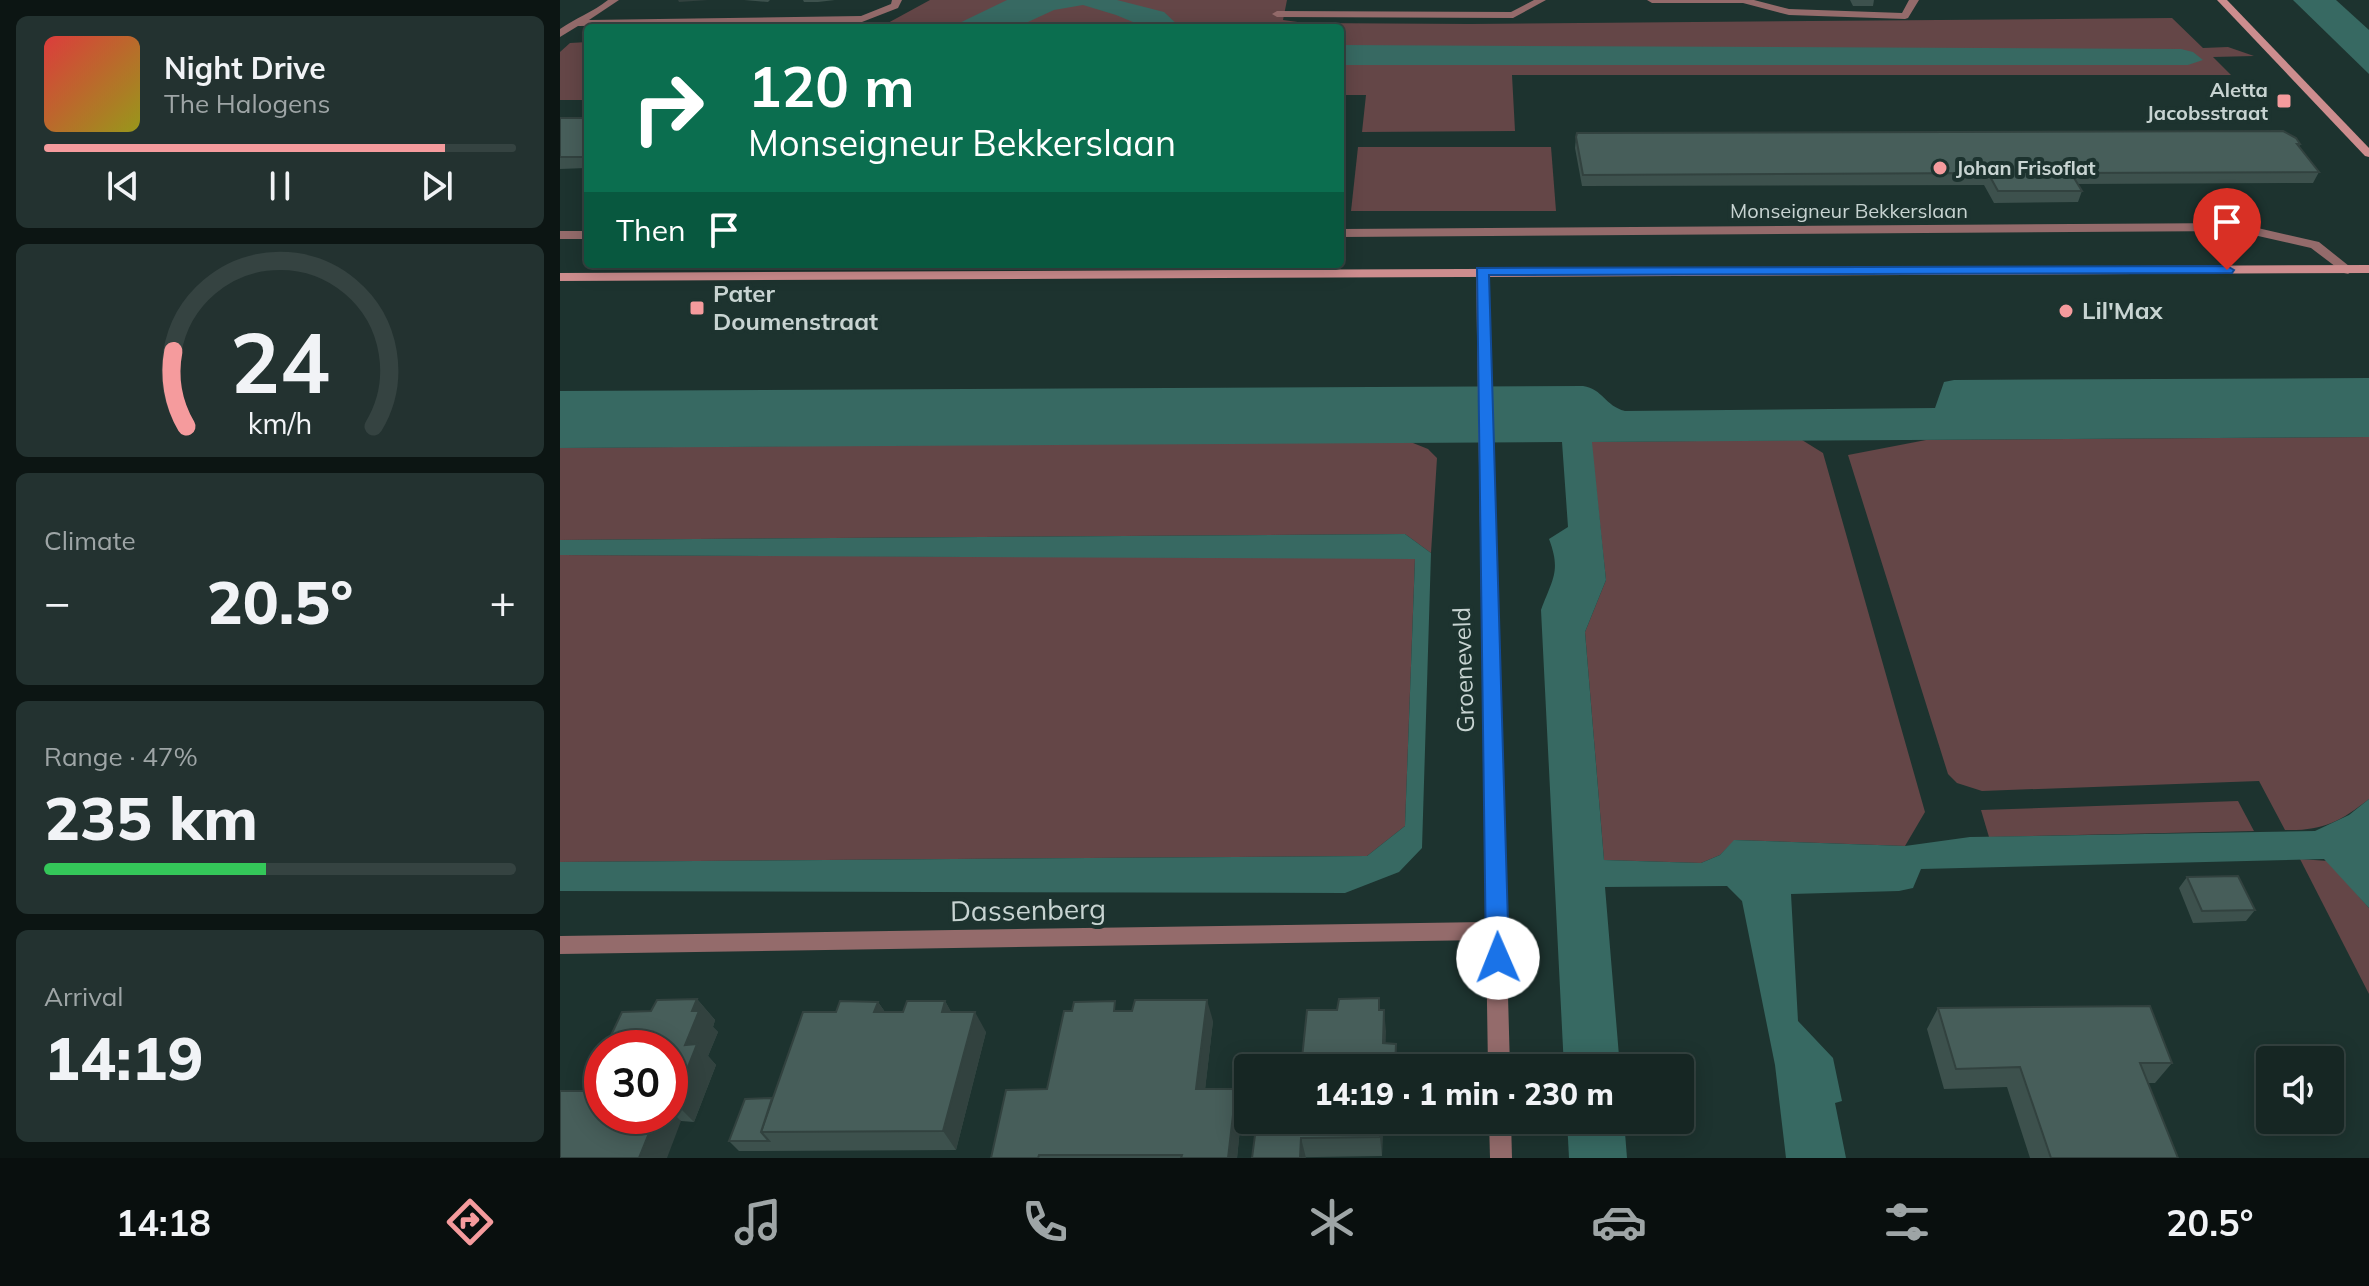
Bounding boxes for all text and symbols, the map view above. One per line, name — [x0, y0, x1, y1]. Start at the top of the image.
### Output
text: Night Drive — [164, 49, 326, 87]
text: 120 m — [748, 51, 915, 121]
icon: right — [616, 56, 720, 160]
place label: Aletta Jacobsstraat — [2147, 77, 2268, 125]
text: The Halogens — [164, 87, 330, 120]
marker: Aletta Jacobsstraat — [2275, 92, 2293, 110]
text: Monseigneur Bekkerslaan — [748, 120, 1176, 165]
place label: Johan Frisoflat — [1956, 155, 2096, 180]
marker: Johan Frisoflat — [1931, 159, 1949, 177]
icon: previous — [101, 164, 145, 208]
icon: pause — [258, 164, 302, 208]
icon: next — [415, 164, 459, 208]
pin — [2193, 188, 2261, 270]
street label: Monseigneur Bekkerslaan — [1730, 198, 1968, 223]
icon: arrive — [2205, 200, 2249, 244]
icon: arrive — [702, 208, 746, 252]
text: Then — [616, 211, 686, 249]
place label: Pater Doumenstraat — [713, 278, 878, 336]
place label: Lil'Max — [2082, 295, 2164, 325]
marker: Pater Doumenstraat — [688, 299, 706, 317]
marker: Lil'Max — [2057, 302, 2075, 320]
text: 24 — [230, 308, 330, 413]
text: km/h — [248, 405, 312, 441]
text: Climate — [44, 524, 136, 557]
text: 20.5° — [207, 564, 353, 639]
text: − — [44, 574, 70, 629]
text: + — [490, 574, 516, 629]
street label: Groeneveld — [1446, 607, 1480, 733]
text: Range · 47% — [44, 740, 198, 773]
text: 235 km — [44, 780, 258, 855]
street label: Dassenberg — [950, 891, 1106, 928]
position arrow — [1456, 916, 1540, 1000]
text: Arrival — [44, 980, 124, 1013]
text: 14:19 — [44, 1020, 204, 1095]
speed limit sign: 30 — [584, 1030, 688, 1134]
map controls — [2256, 1046, 2344, 1134]
button: sound — [2256, 1046, 2344, 1134]
text: 14:19 · 1 min · 230 m — [1314, 1075, 1614, 1113]
icon: directions — [442, 1194, 498, 1250]
icon: music — [730, 1194, 786, 1250]
icon: phone — [1017, 1194, 1073, 1250]
icon: climate — [1304, 1194, 1360, 1250]
icon: car — [1591, 1194, 1647, 1250]
icon: filters — [1879, 1194, 1935, 1250]
text: 14:18 — [116, 1200, 211, 1245]
text: 20.5° — [2166, 1200, 2253, 1245]

